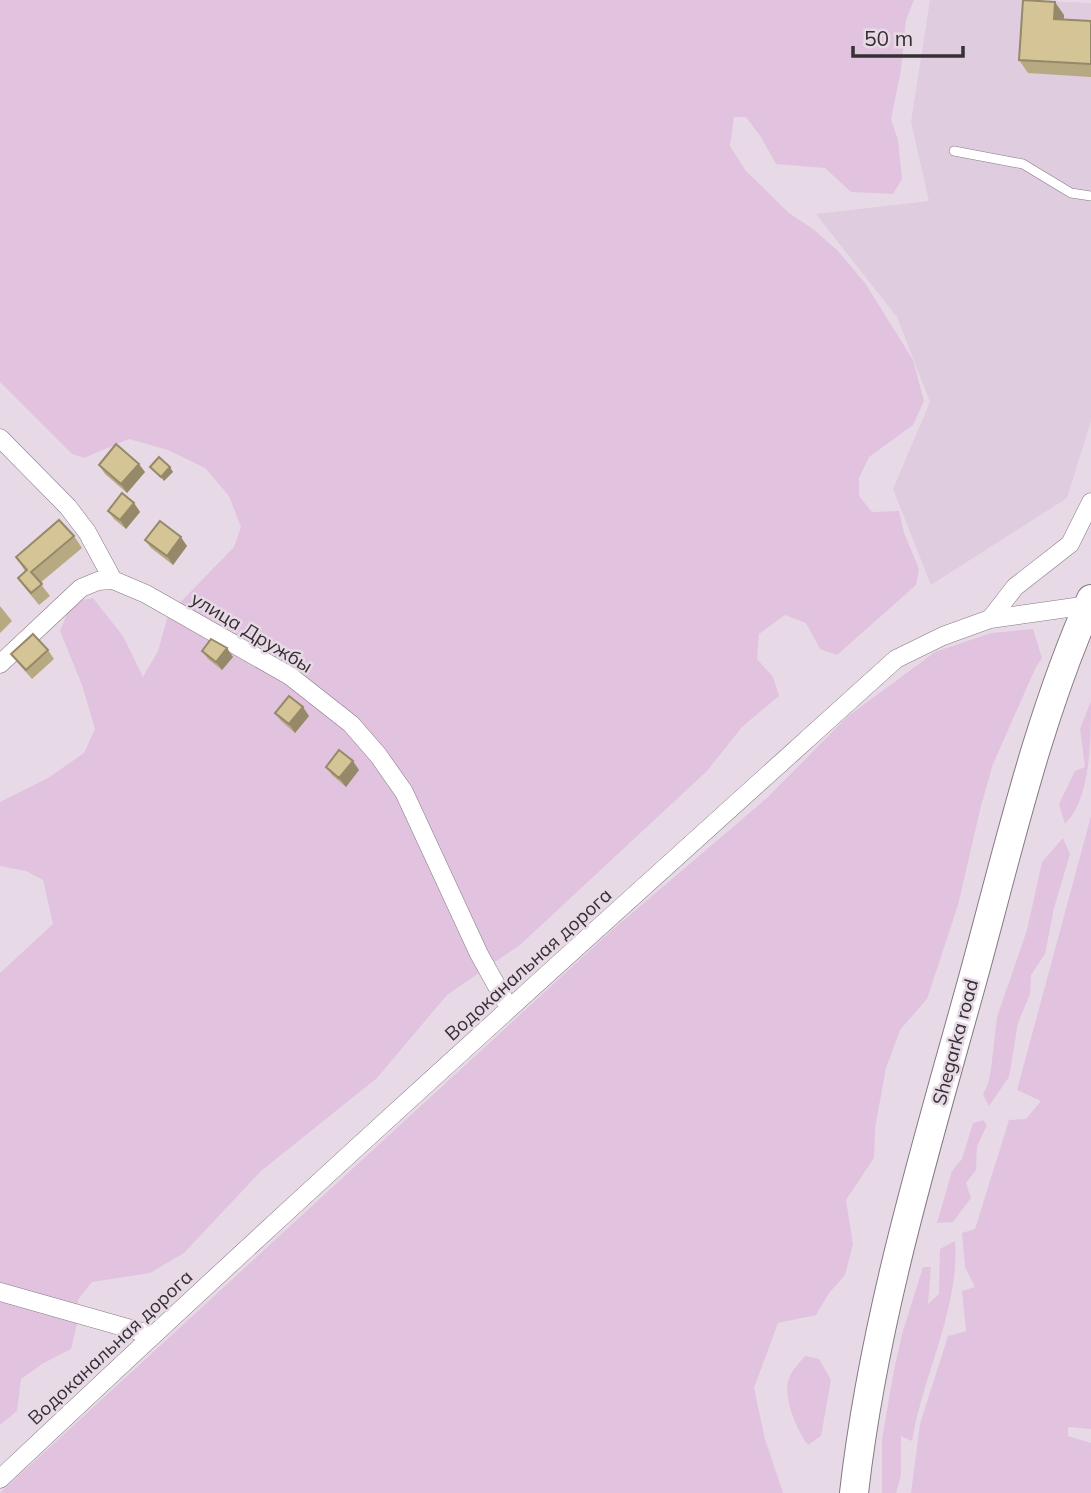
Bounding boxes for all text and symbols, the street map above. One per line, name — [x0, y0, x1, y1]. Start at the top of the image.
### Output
scale bar — [853, 14, 963, 58]
text: 50 m — [864, 25, 913, 51]
street label: улица Дружбы — [187, 586, 317, 678]
street label: Водоканальная дорога — [440, 883, 616, 1045]
street label: Shegarka road — [927, 976, 983, 1108]
street label: Водоканальная дорога — [23, 1264, 197, 1430]

